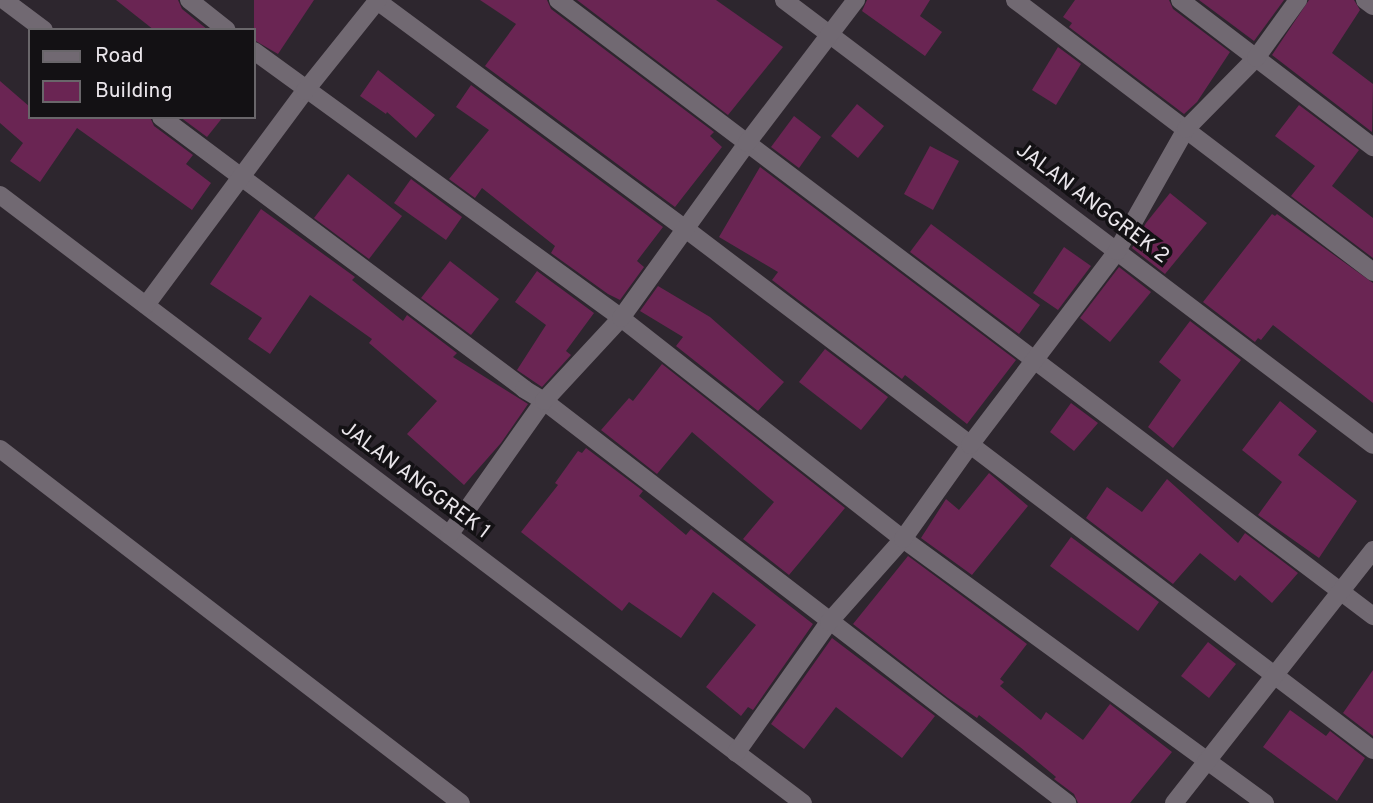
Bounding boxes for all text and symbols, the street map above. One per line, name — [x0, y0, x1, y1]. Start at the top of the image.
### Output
legend — [28, 28, 256, 119]
text: Road — [95, 43, 144, 70]
text: Building — [95, 78, 173, 105]
street label: JALAN ANGGREK 2 — [1010, 138, 1174, 270]
street label: JALAN ANGGREK 1 — [335, 417, 495, 545]

